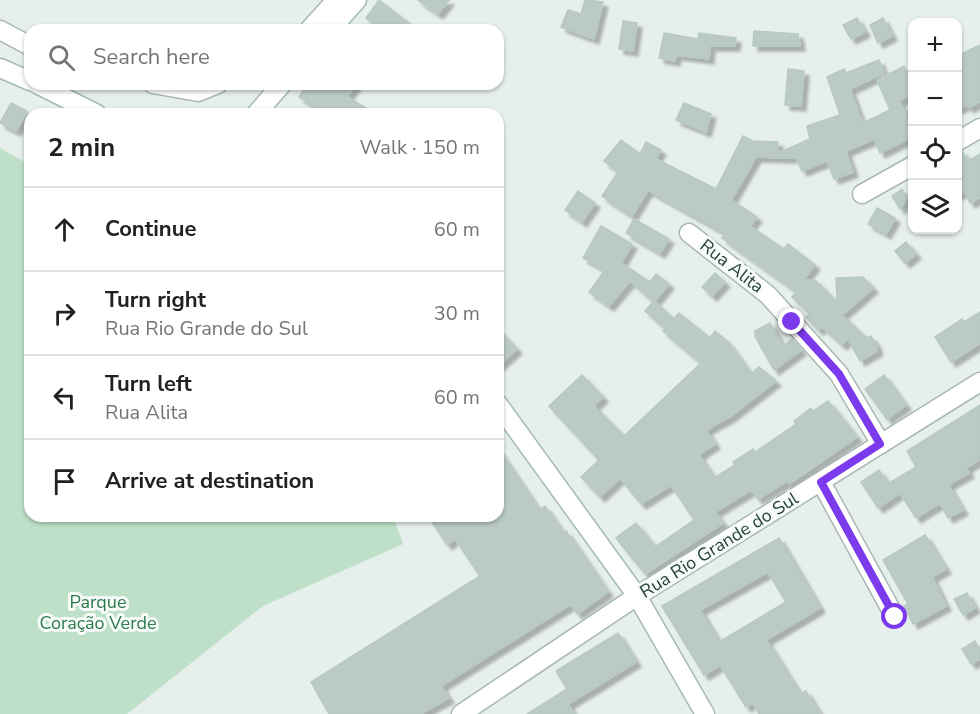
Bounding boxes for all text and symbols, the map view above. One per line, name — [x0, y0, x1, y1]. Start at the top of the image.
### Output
map controls — [908, 18, 962, 234]
button: + — [908, 18, 962, 72]
search box — [24, 24, 504, 90]
icon: search — [45, 41, 78, 74]
text: Search here — [93, 42, 210, 72]
button: − — [908, 72, 962, 126]
button: locate — [908, 126, 962, 180]
text: 2 min — [48, 130, 115, 165]
text: Walk · 150 m — [360, 134, 480, 161]
button: layers — [908, 180, 962, 234]
icon: ahead — [48, 213, 81, 246]
text: Continue — [105, 214, 196, 244]
text: 60 m — [434, 216, 480, 243]
street label: Rua Alita — [695, 234, 769, 298]
text: Turn right — [105, 285, 206, 315]
icon: right — [48, 297, 81, 330]
text: 30 m — [434, 300, 480, 327]
route end — [778, 308, 804, 334]
text: Rua Rio Grande do Sul — [105, 315, 308, 342]
text: Turn left — [105, 369, 192, 399]
icon: left — [48, 381, 81, 414]
text: 60 m — [434, 384, 480, 411]
text: Rua Alita — [105, 399, 188, 426]
icon: arrive — [48, 465, 81, 498]
text: Arrive at destination — [105, 466, 314, 496]
street label: Rua Rio Grande do Sul — [635, 486, 803, 604]
park label: Parque Coração Verde — [39, 590, 157, 635]
route start — [881, 603, 907, 629]

